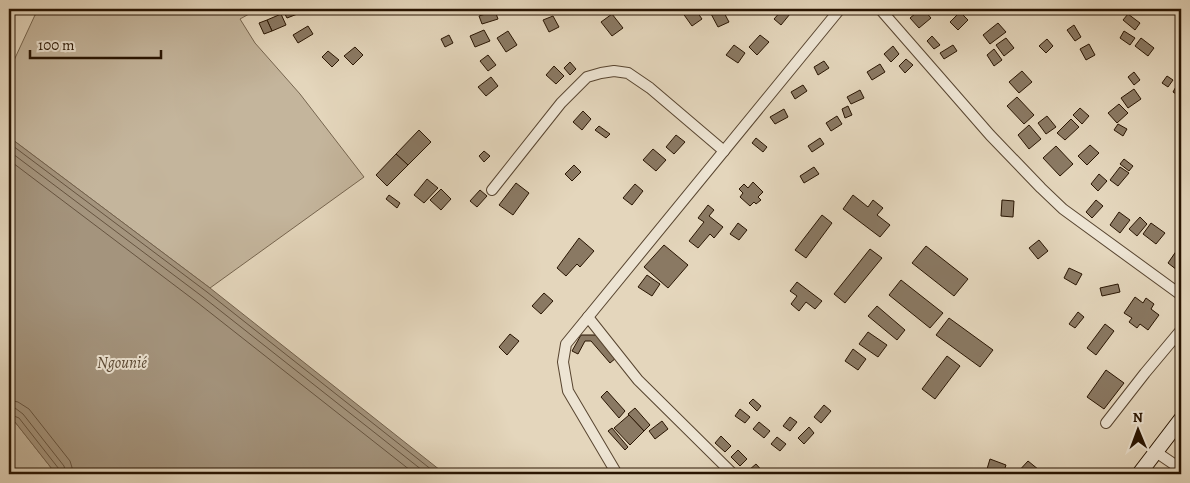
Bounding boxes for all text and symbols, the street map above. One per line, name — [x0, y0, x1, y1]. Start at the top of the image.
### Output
scale bar — [30, 28, 161, 60]
text: 100 m — [38, 35, 75, 55]
water label: Ngounié — [97, 352, 147, 374]
north arrow — [1112, 406, 1162, 456]
text: N — [1133, 408, 1143, 427]

